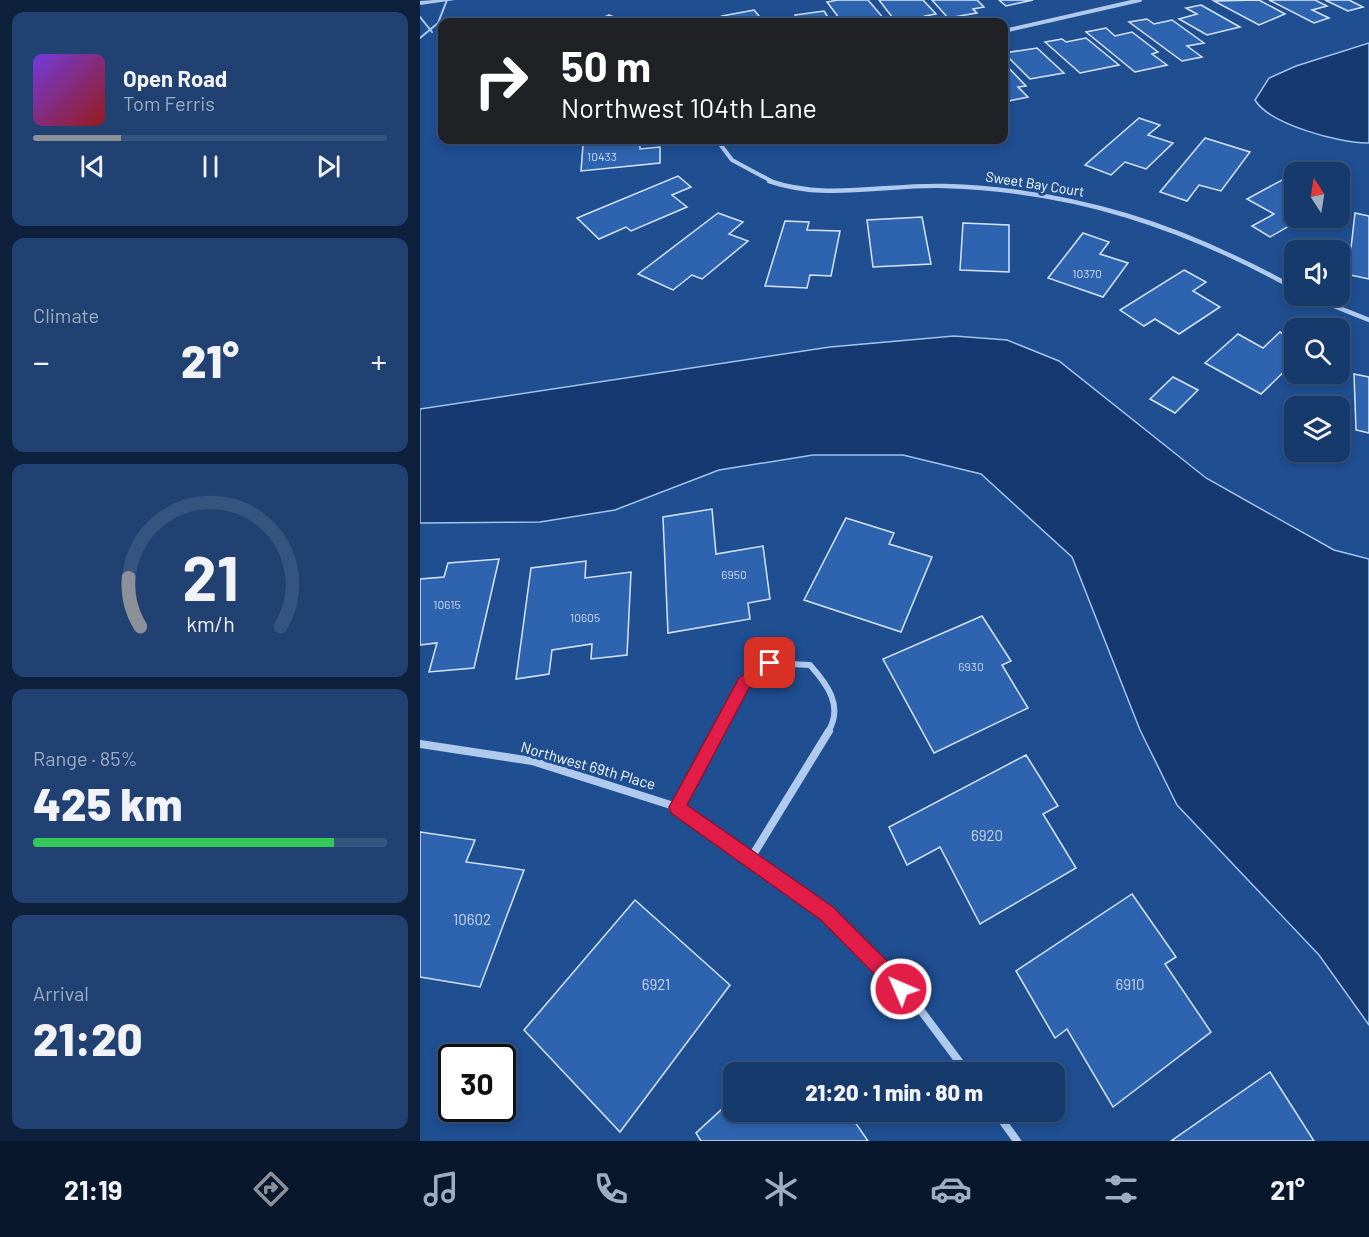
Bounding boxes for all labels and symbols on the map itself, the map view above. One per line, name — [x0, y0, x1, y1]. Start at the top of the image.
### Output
house number: 10433 — [587, 149, 617, 163]
north arrow — [1284, 162, 1350, 228]
street label: Sweet Bay Court — [984, 167, 1086, 200]
house number: 10370 — [1072, 266, 1102, 280]
house number: 6950 — [721, 567, 747, 581]
house number: 10615 — [433, 597, 461, 611]
house number: 10605 — [570, 610, 600, 624]
pin — [744, 637, 795, 688]
house number: 6930 — [958, 659, 984, 673]
street label: Northwest 69th Place — [519, 737, 658, 793]
house number: 6920 — [971, 826, 1003, 844]
house number: 10602 — [453, 910, 491, 928]
position arrow — [869, 957, 933, 1021]
house number: 6921 — [642, 975, 670, 993]
house number: 6910 — [1116, 975, 1144, 993]
speed limit sign: 30 — [438, 1044, 516, 1122]

